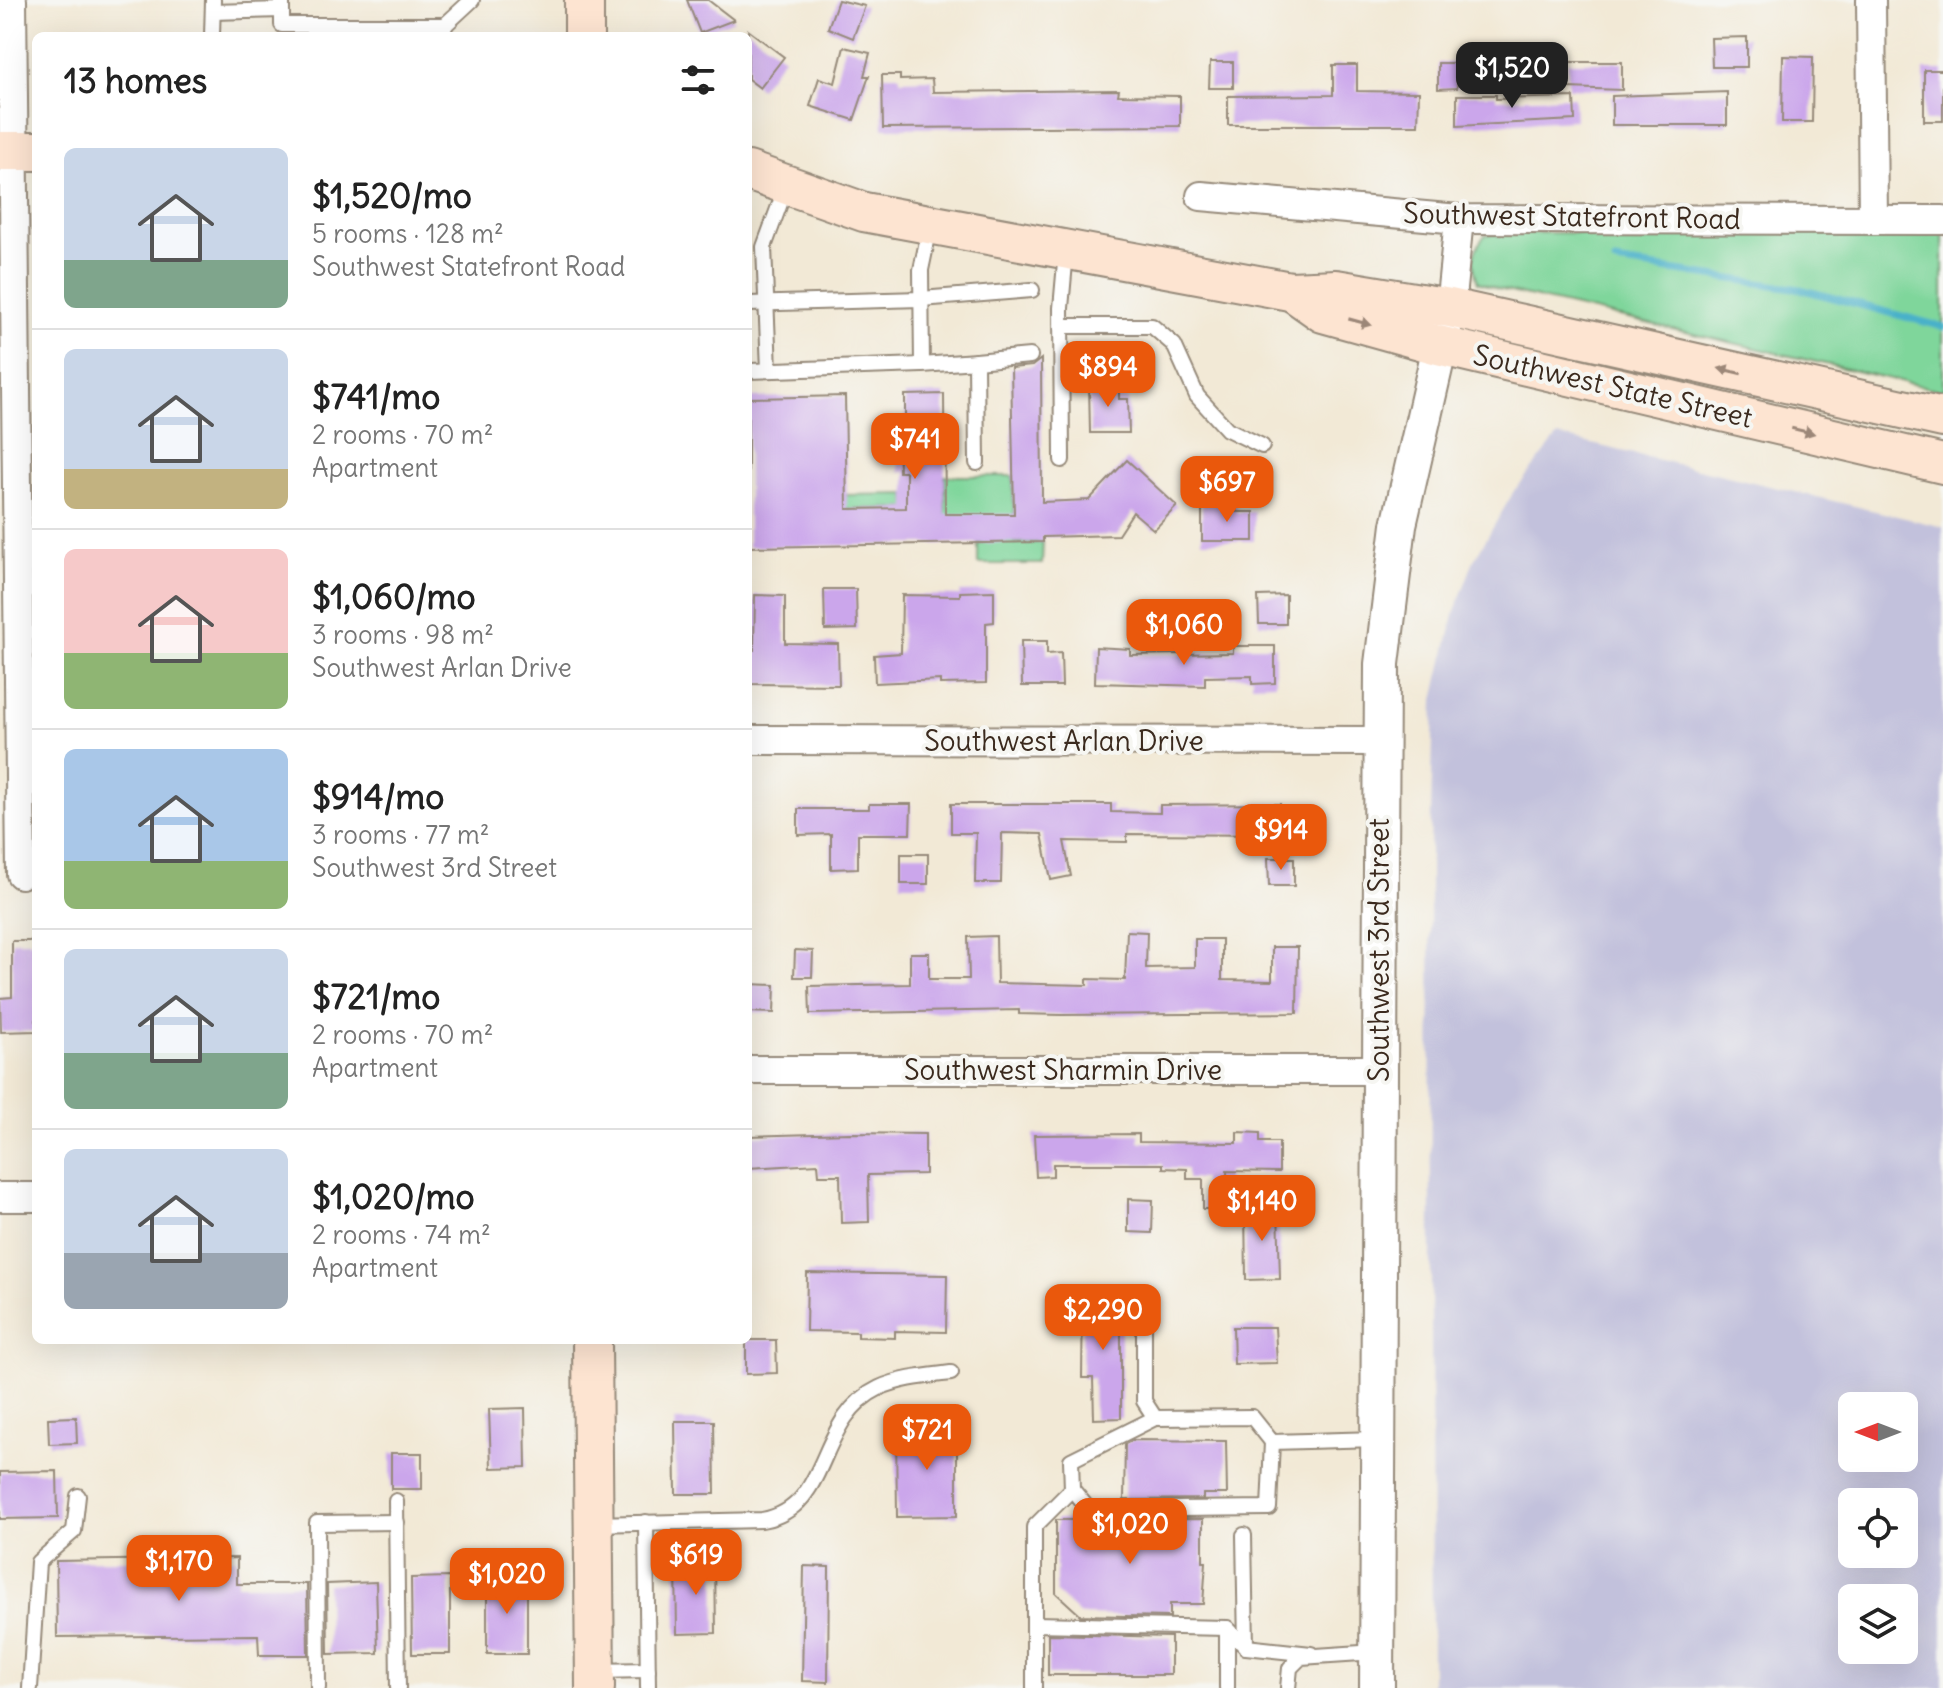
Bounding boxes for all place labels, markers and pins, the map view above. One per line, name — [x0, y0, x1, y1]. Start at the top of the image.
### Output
pin: $1,520 — [1447, 42, 1577, 110]
pin: $894 — [1061, 341, 1155, 409]
pin: $741 — [868, 413, 962, 481]
pin: $697 — [1180, 456, 1274, 524]
pin: $1,060 — [1119, 599, 1249, 667]
pin: $914 — [1234, 804, 1328, 872]
pin: $1,140 — [1197, 1175, 1327, 1243]
pin: $2,290 — [1038, 1284, 1168, 1352]
pin: $721 — [880, 1404, 974, 1472]
pin: $1,020 — [1065, 1498, 1195, 1566]
pin: $619 — [649, 1529, 743, 1597]
pin: $1,170 — [114, 1535, 244, 1603]
pin: $1,020 — [442, 1548, 572, 1616]

